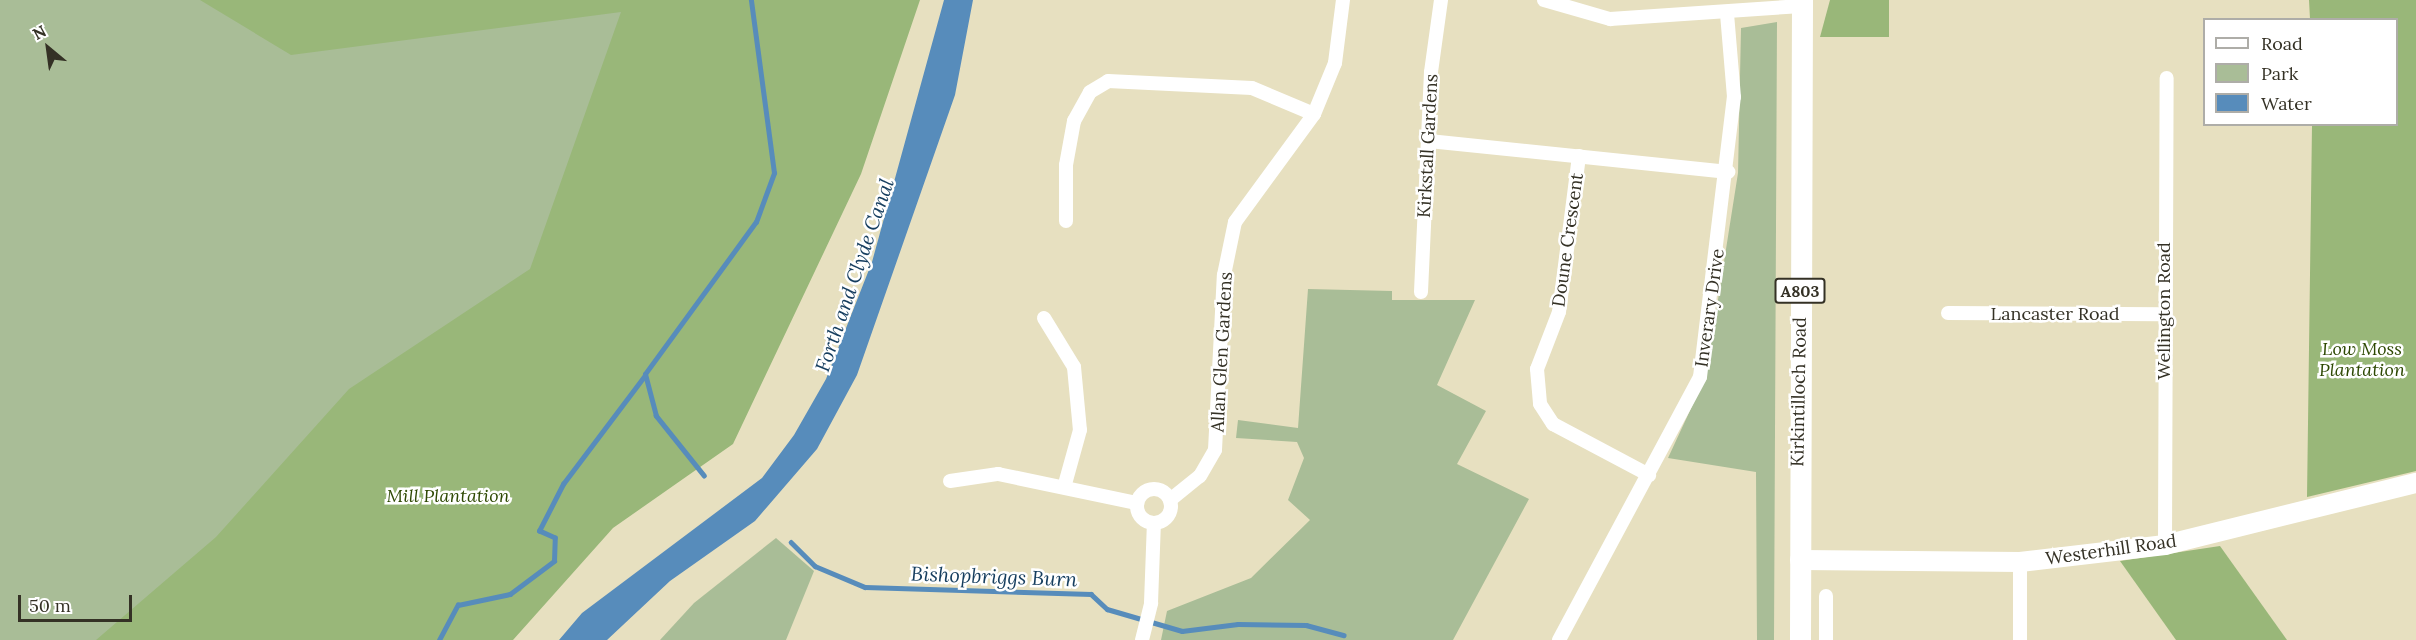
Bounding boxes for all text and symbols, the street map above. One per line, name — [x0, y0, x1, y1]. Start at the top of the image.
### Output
north arrow — [18, 18, 78, 78]
legend — [2203, 18, 2398, 126]
text: N — [29, 21, 50, 44]
text: Road — [2261, 32, 2303, 55]
text: Park — [2261, 62, 2298, 85]
street label: Kirkstall Gardens — [1413, 73, 1443, 219]
text: Water — [2261, 92, 2312, 115]
street label: Doune Crescent — [1548, 171, 1588, 309]
water label: Forth and Clyde Canal — [810, 175, 898, 375]
street label: Wellington Road — [2153, 242, 2175, 380]
street label: Inverary Drive — [1691, 247, 1729, 369]
street label: Allan Glen Gardens — [1207, 271, 1237, 433]
road number: A803 — [1774, 278, 1826, 304]
street label: Lancaster Road — [1990, 303, 2120, 325]
street label: Kirkintilloch Road — [1787, 317, 1811, 467]
park label: Low Moss Plantation — [2319, 339, 2405, 382]
park label: Mill Plantation — [386, 485, 510, 507]
street label: Westerhill Road — [2044, 530, 2178, 570]
water label: Bishopbriggs Burn — [910, 561, 1078, 591]
scale bar — [21, 583, 135, 621]
text: 50 m — [29, 594, 71, 617]

